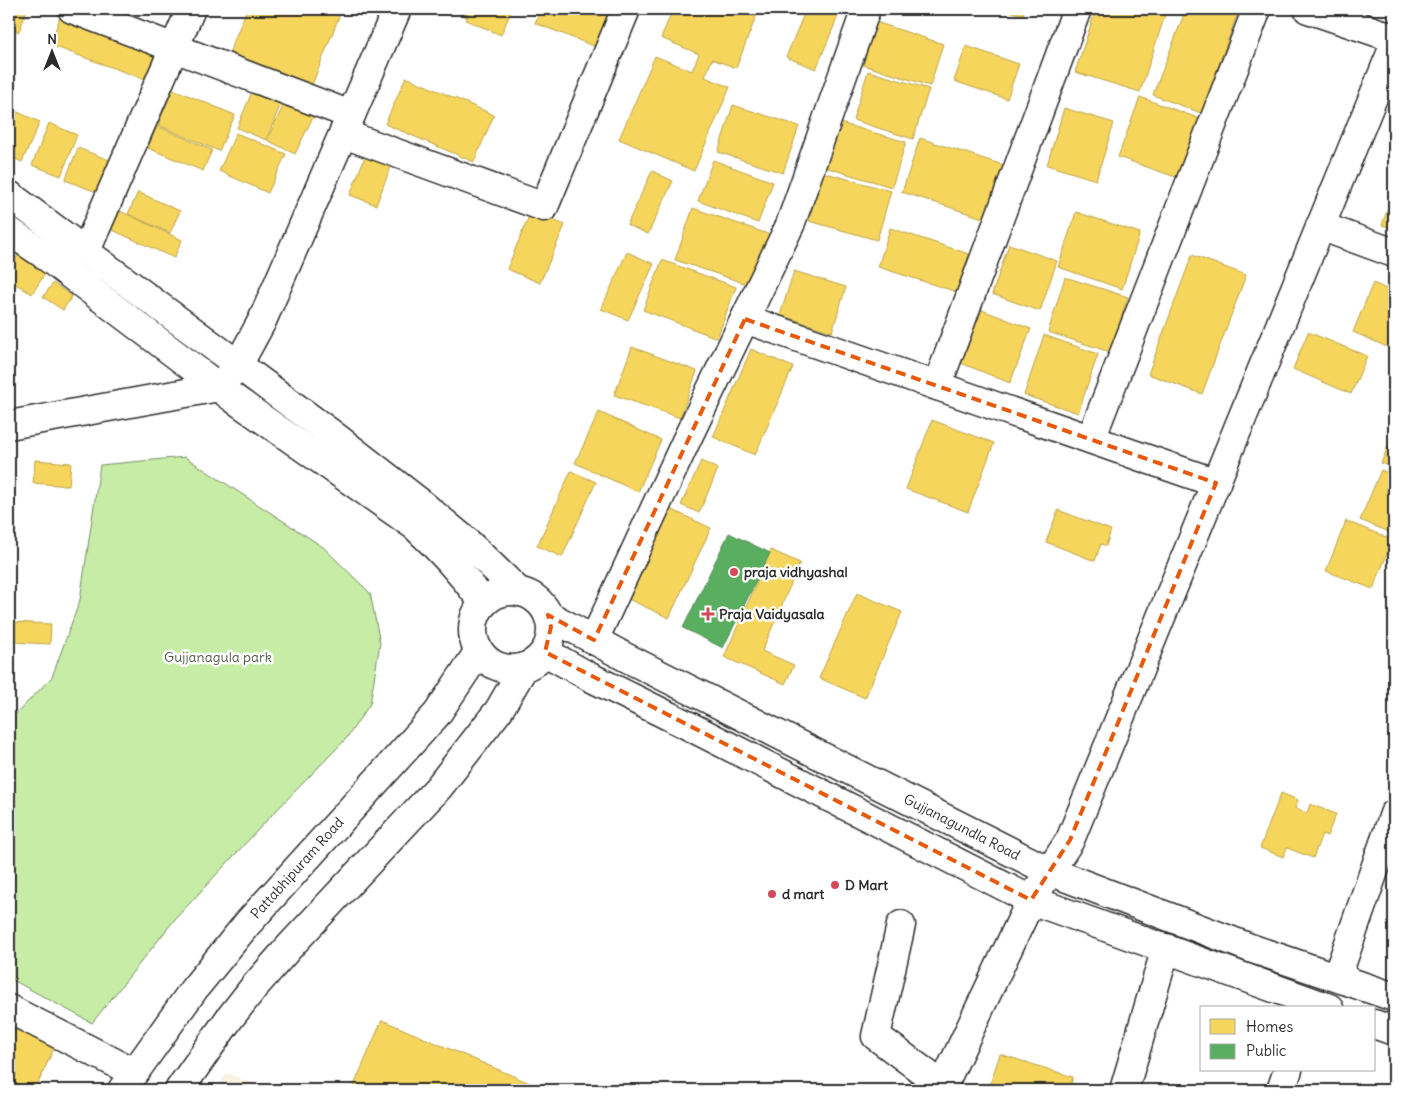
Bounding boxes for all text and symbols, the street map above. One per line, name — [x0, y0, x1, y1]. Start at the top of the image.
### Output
north arrow — [28, 28, 78, 78]
text: N — [47, 30, 57, 48]
place label: praja vidhyashal — [744, 563, 848, 581]
marker: praja vidhyashal — [728, 566, 740, 578]
place label: Praja Vaidyasala — [719, 605, 824, 623]
marker: Praja Vaidyasala — [701, 607, 715, 621]
park label: Gujjanagula park — [164, 648, 272, 666]
street label: Gujjanagundla Road — [901, 790, 1023, 864]
street label: Pattabhipuram Road — [247, 813, 347, 923]
place label: D Mart — [845, 876, 888, 894]
marker: D Mart — [829, 879, 841, 891]
place label: d mart — [782, 885, 825, 903]
marker: d mart — [766, 888, 778, 900]
legend — [1200, 1006, 1376, 1072]
text: Homes — [1246, 1017, 1293, 1036]
text: Public — [1246, 1041, 1287, 1060]

